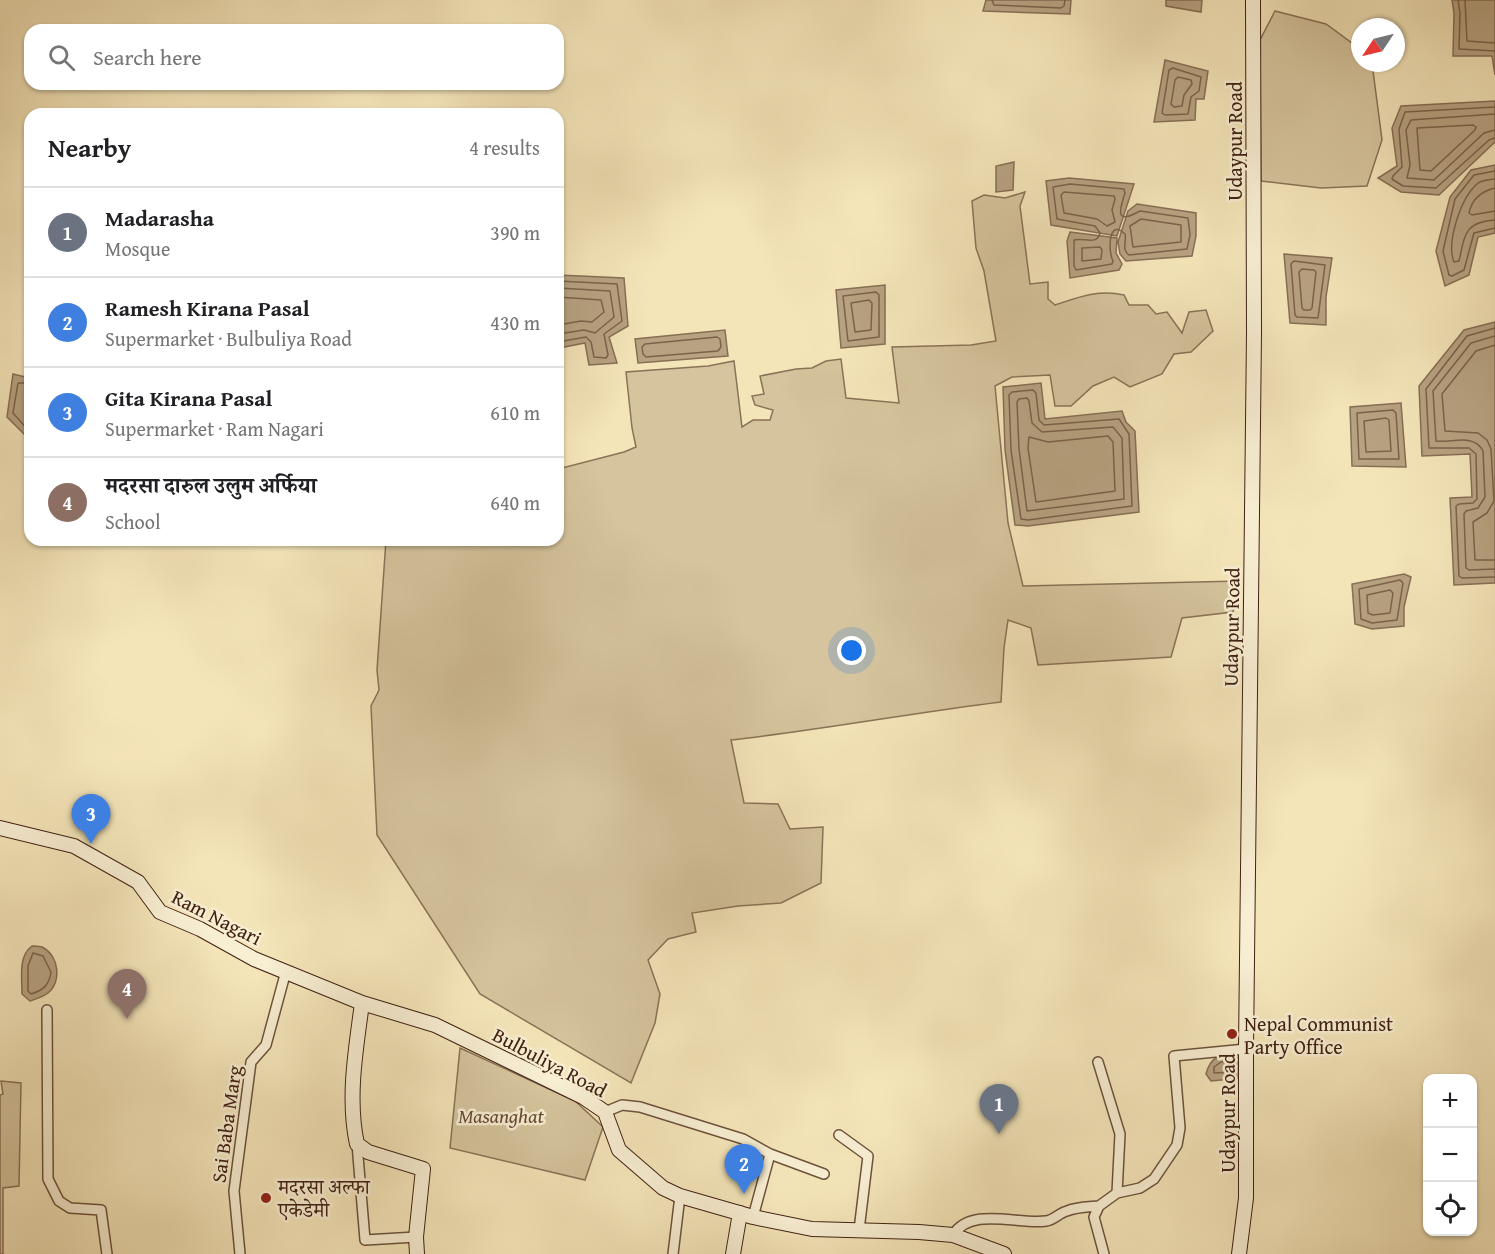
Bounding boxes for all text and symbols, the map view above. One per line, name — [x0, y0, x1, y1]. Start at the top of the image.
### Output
north arrow — [1351, 18, 1405, 72]
search box — [24, 24, 564, 90]
icon: search — [45, 41, 78, 74]
text: Search here — [93, 41, 202, 73]
street label: Udaypur Road — [1220, 81, 1249, 201]
text: Nearby — [48, 128, 131, 167]
text: 4 results — [469, 133, 540, 162]
text: Madarasha — [105, 202, 214, 234]
text: 1 — [62, 218, 73, 247]
text: 390 m — [490, 218, 540, 247]
text: Mosque — [105, 234, 170, 263]
text: Ramesh Kirana Pasal — [105, 292, 310, 324]
text: 2 — [62, 308, 73, 337]
text: 430 m — [490, 308, 540, 337]
text: Supermarket · Bulbuliya Road — [105, 324, 352, 353]
text: Gita Kirana Pasal — [105, 382, 272, 414]
text: 3 — [62, 398, 73, 427]
text: 610 m — [490, 398, 540, 427]
text: Supermarket · Ram Nagari — [105, 414, 324, 443]
text: मदरसा दारुल उलुम अर्फिया — [105, 469, 317, 501]
text: 4 — [62, 488, 73, 517]
text: 640 m — [490, 488, 540, 517]
text: School — [105, 507, 161, 536]
street label: Udaypur Road — [1215, 567, 1247, 687]
your location — [837, 636, 866, 665]
pin: 3 — [72, 794, 110, 844]
street label: Ram Nagari — [167, 882, 267, 952]
pin: 4 — [108, 970, 146, 1019]
place label: Nepal Communist Party Office — [1244, 1009, 1393, 1061]
street label: Bulbuliya Road — [488, 1020, 613, 1104]
marker: Nepal Communist Party Office — [1225, 1027, 1239, 1041]
street label: Udaypur Road — [1213, 1053, 1242, 1173]
street label: Sai Baba Marg — [203, 1063, 249, 1185]
map controls — [1423, 1074, 1477, 1236]
button: + — [1423, 1074, 1477, 1128]
pin: 1 — [980, 1084, 1018, 1134]
park label: Masanghat — [458, 1101, 544, 1130]
button: − — [1423, 1128, 1477, 1182]
pin: 2 — [724, 1144, 764, 1194]
place label: मदरसा अल्फा एकेडेमी — [277, 1172, 371, 1224]
button: locate — [1423, 1182, 1477, 1236]
marker: मदरसा अल्फा एकेडेमी — [259, 1191, 273, 1205]

